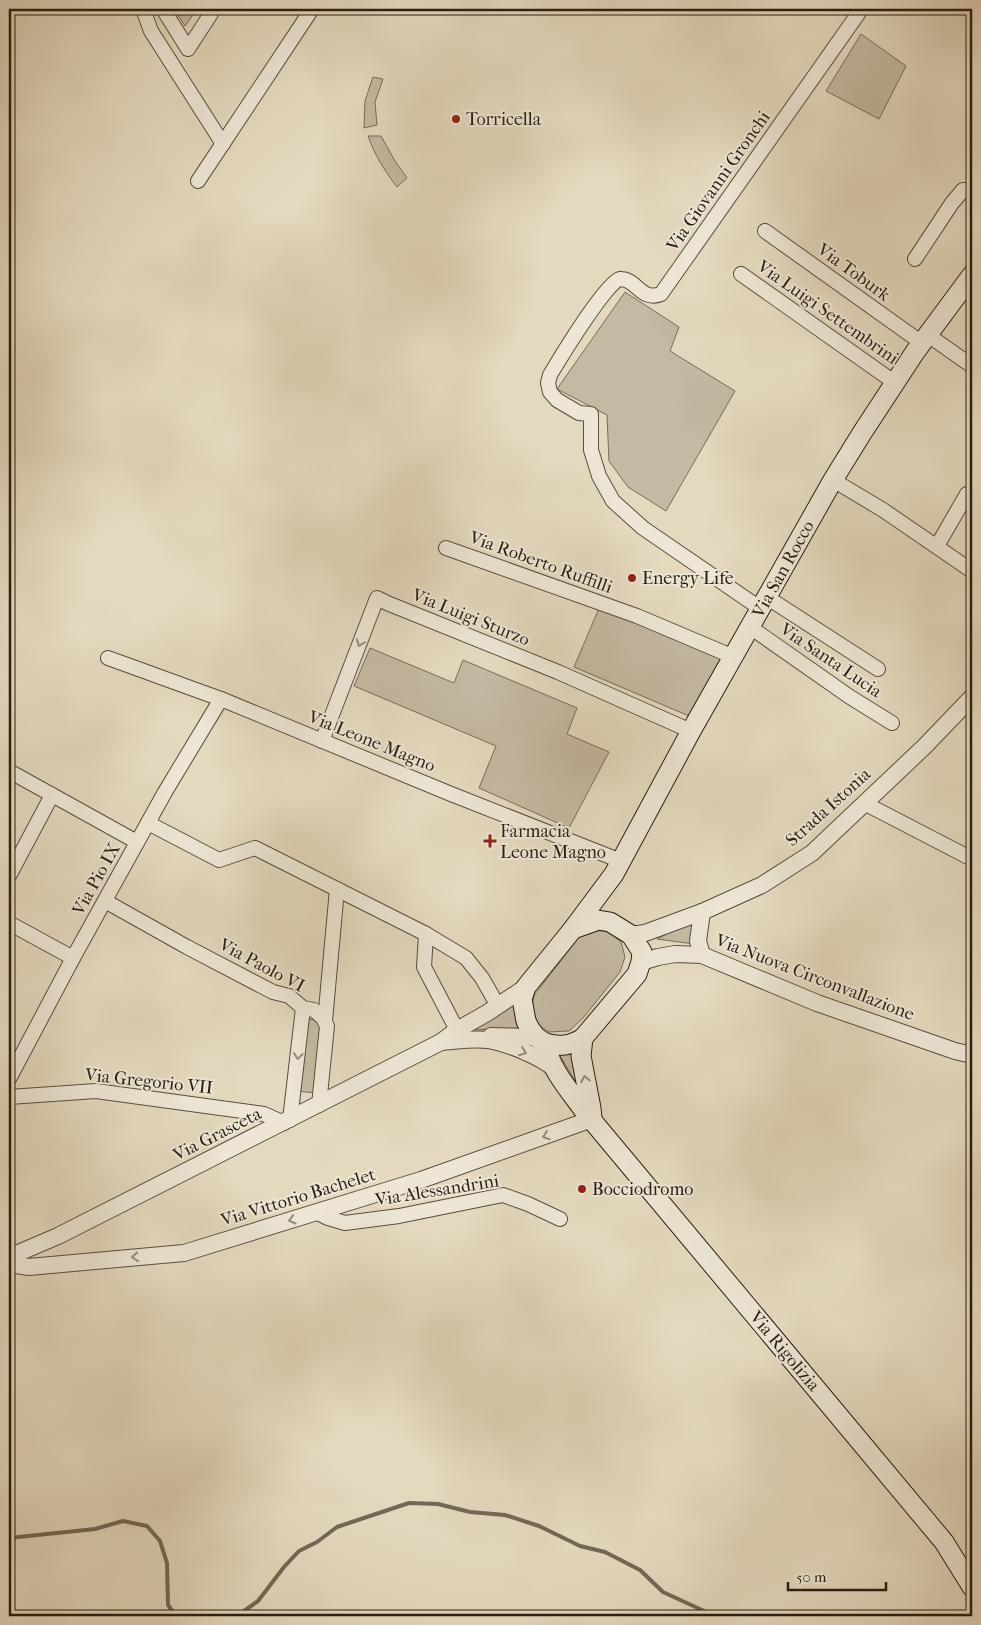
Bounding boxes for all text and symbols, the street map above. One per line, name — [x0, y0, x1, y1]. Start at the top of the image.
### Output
street label: Via Giovanni Gronchi — [662, 107, 775, 256]
place label: Torricella — [466, 109, 542, 130]
marker: Torricella — [450, 113, 462, 125]
street label: Via Toburk — [812, 238, 895, 306]
street label: Via Luigi Settembrini — [752, 255, 903, 369]
street label: Via San Rocco — [748, 517, 819, 622]
street label: Via Roberto Ruffilli — [466, 527, 616, 598]
place label: Energy Life — [642, 568, 734, 589]
marker: Energy Life — [626, 572, 638, 584]
street label: Via Luigi Sturzo — [408, 584, 533, 651]
street label: Via Santa Lucia — [775, 618, 886, 703]
one-way arrow — [356, 638, 366, 647]
street label: Via Leone Magno — [304, 706, 438, 777]
street label: Strada Istonia — [782, 763, 876, 851]
place label: Farmacia Leone Magno — [500, 821, 606, 863]
marker: Farmacia Leone Magno — [484, 835, 496, 847]
street label: Via Pio IX — [68, 839, 125, 920]
street label: Via Nuova Circonvallazione — [712, 929, 917, 1025]
street label: Via Paolo VI — [215, 934, 308, 997]
one-way arrow — [518, 1046, 527, 1056]
one-way arrow — [293, 1053, 304, 1061]
street label: Via Gregorio VII — [83, 1064, 214, 1099]
one-way arrow — [581, 1074, 591, 1083]
street label: Via Grasceta — [169, 1103, 265, 1166]
one-way arrow — [542, 1130, 551, 1140]
street label: Via Vittorio Bachelet — [217, 1164, 379, 1231]
street label: Via Alessandrini — [373, 1170, 501, 1211]
place label: Bocciodromo — [592, 1179, 693, 1200]
marker: Bocciodromo — [576, 1183, 588, 1195]
one-way arrow — [289, 1215, 297, 1225]
one-way arrow — [130, 1251, 138, 1262]
street label: Via Rigolizia — [744, 1306, 825, 1396]
scale bar — [788, 1560, 886, 1592]
text: 50 m — [796, 1568, 827, 1586]

